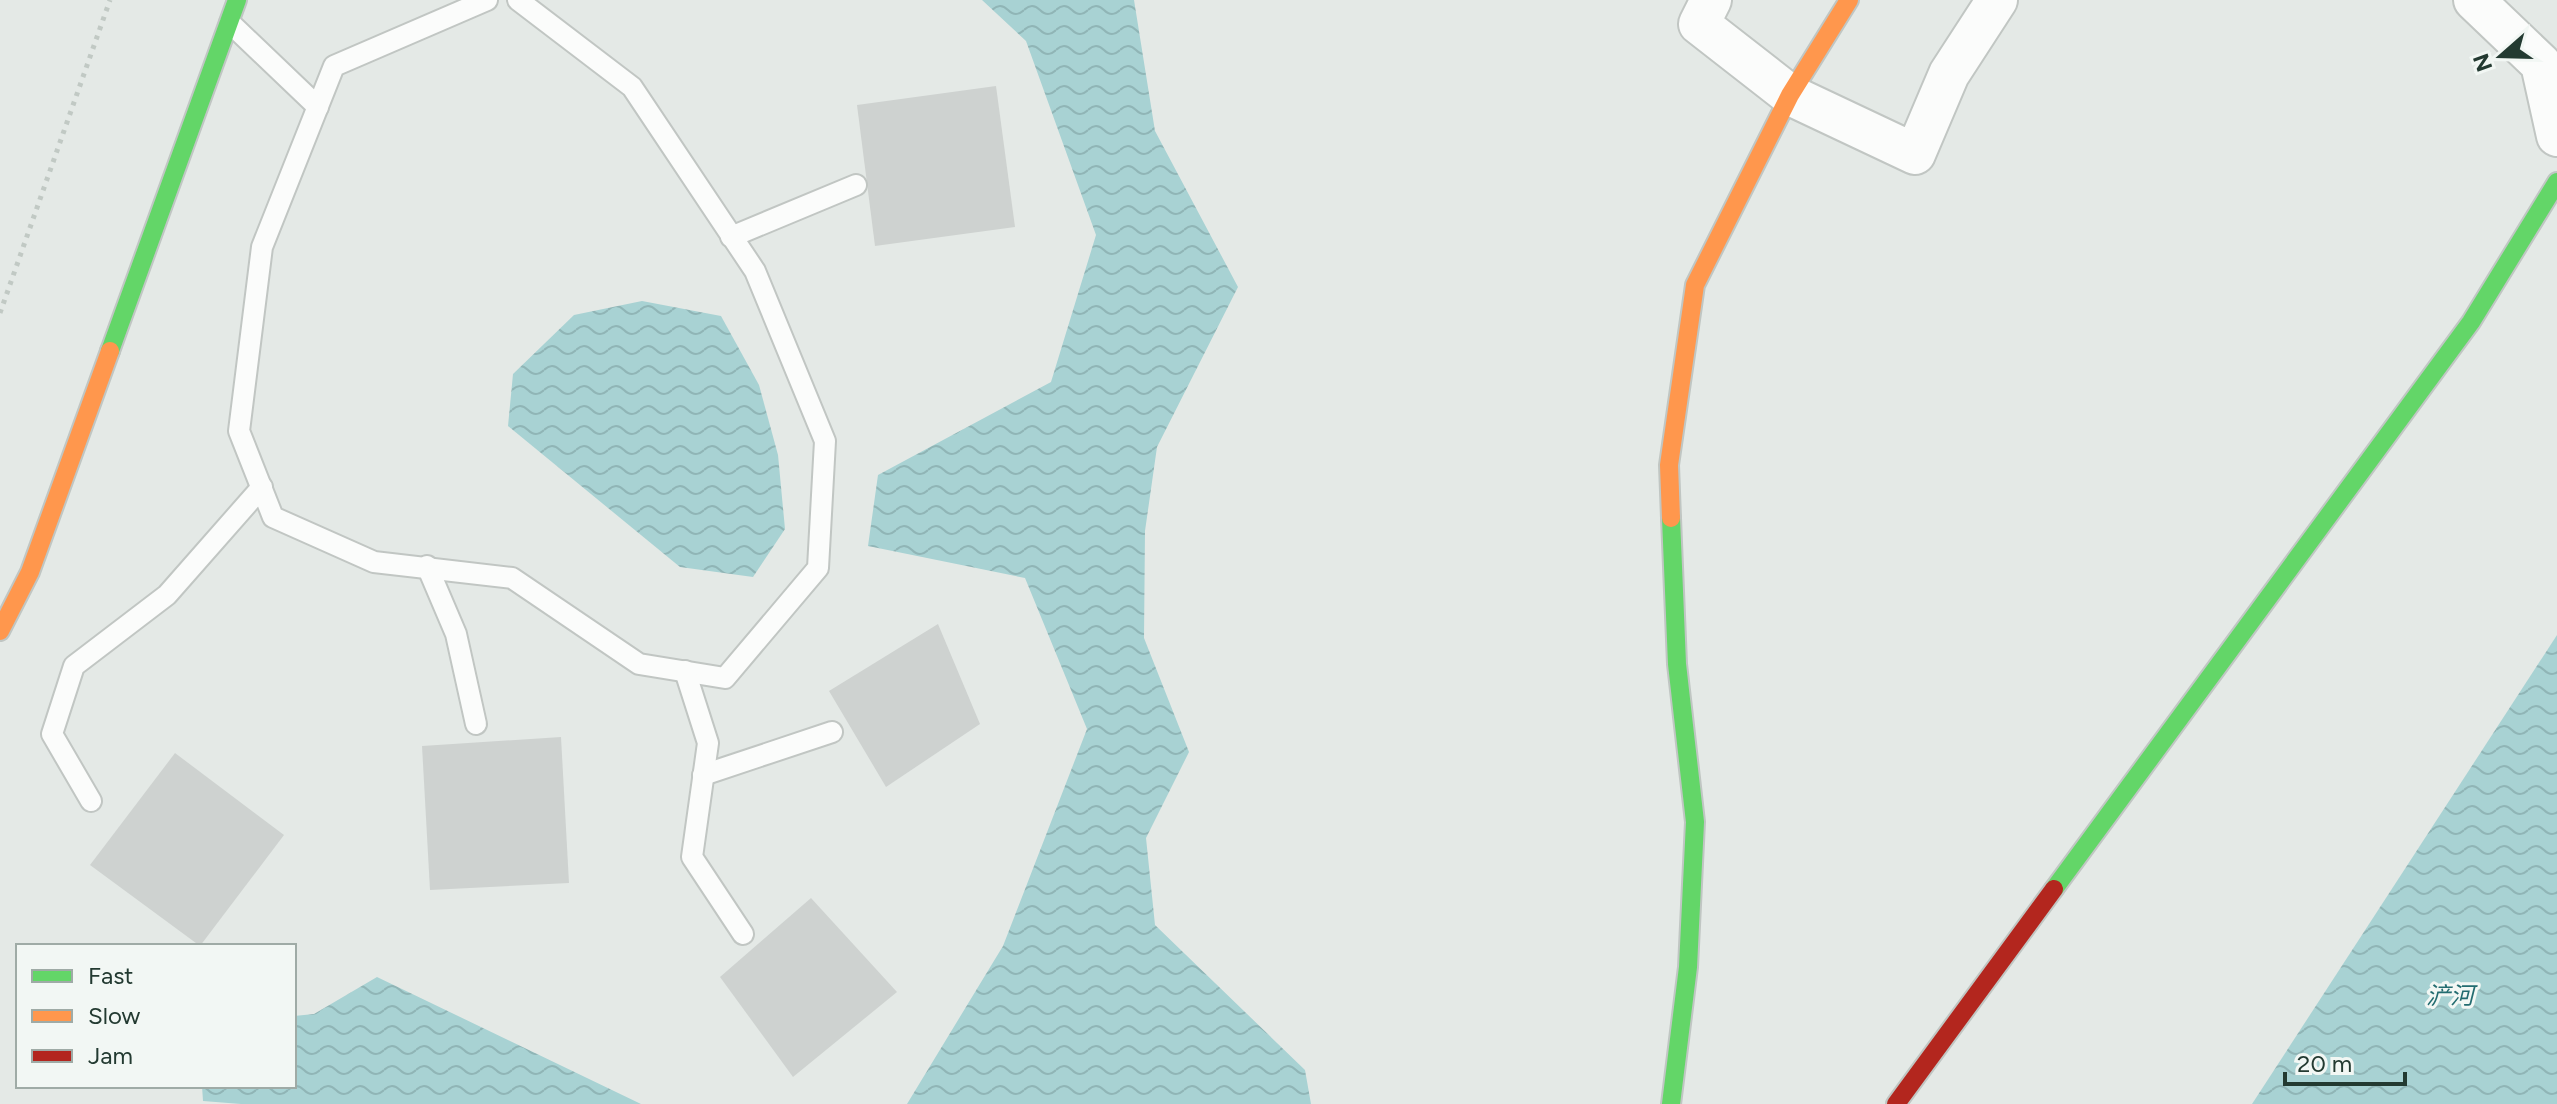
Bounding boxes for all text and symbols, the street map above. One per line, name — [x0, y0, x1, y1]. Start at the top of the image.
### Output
north arrow — [2461, 16, 2541, 96]
text: N — [2467, 50, 2498, 75]
legend — [16, 944, 296, 1088]
text: Fast — [88, 961, 133, 990]
water label: 浐河 — [2426, 981, 2478, 1010]
text: Slow — [88, 1001, 141, 1030]
scale bar — [2285, 1036, 2405, 1086]
text: Jam — [88, 1041, 133, 1070]
text: 20 m — [2297, 1049, 2352, 1078]

